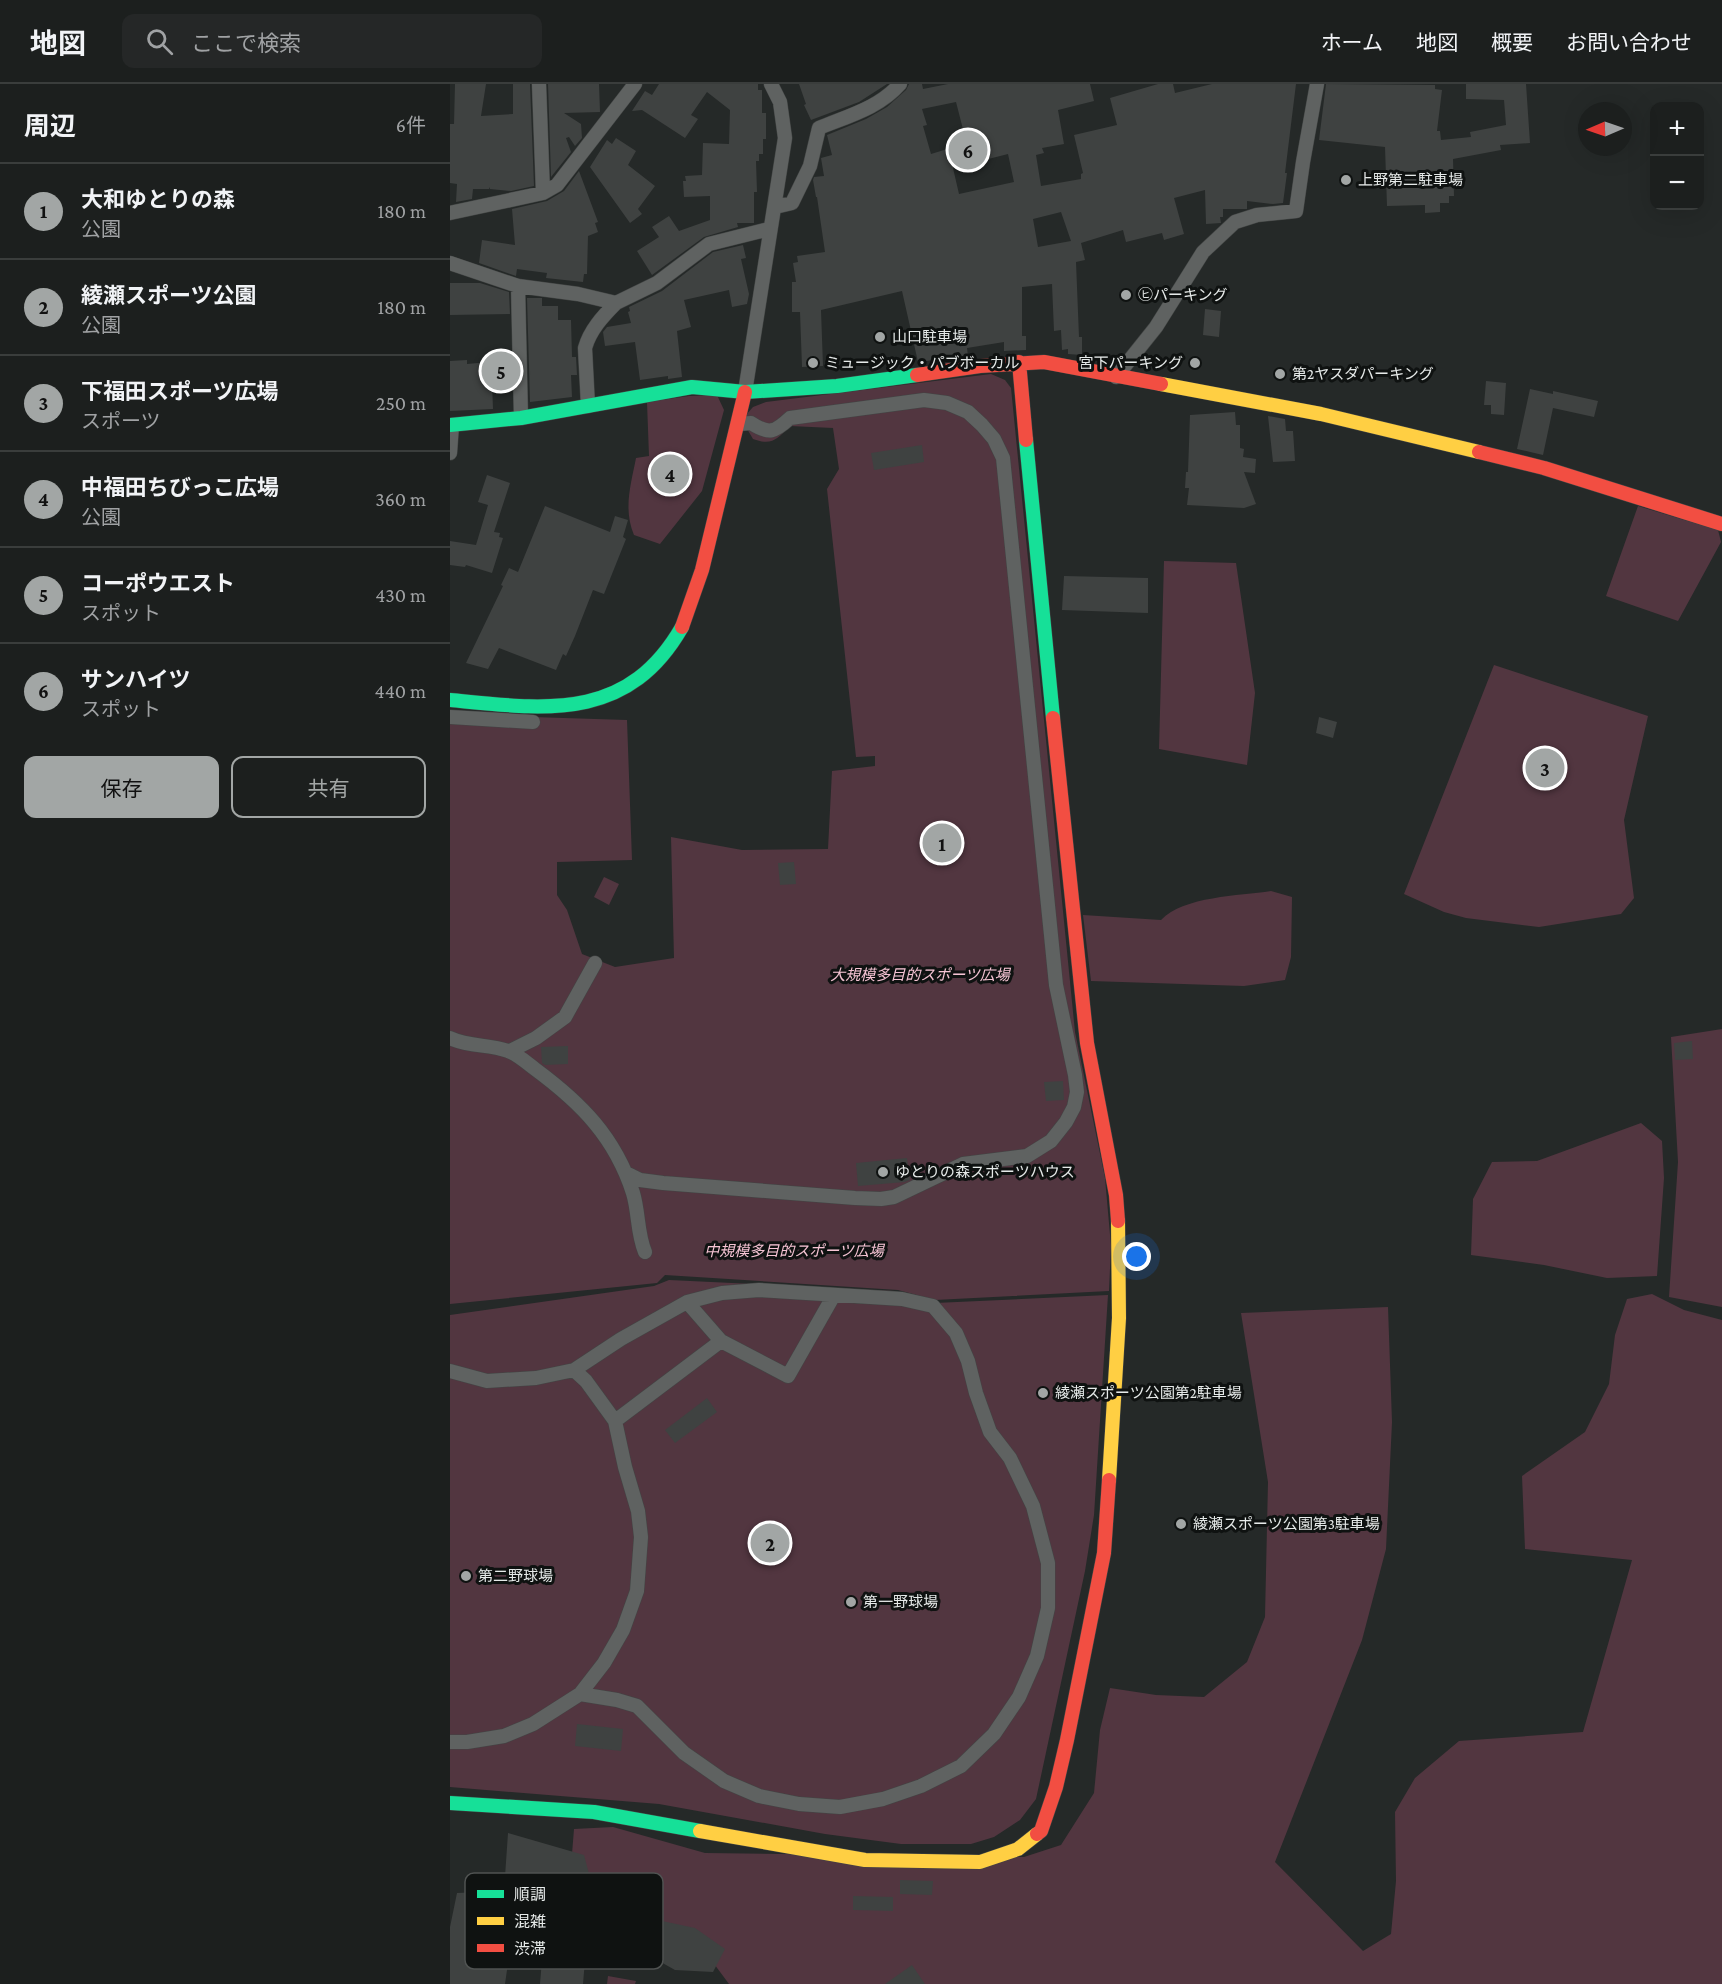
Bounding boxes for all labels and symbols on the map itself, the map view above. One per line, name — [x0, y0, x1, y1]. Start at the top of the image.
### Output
north arrow — [1578, 102, 1632, 156]
pin: 6 — [948, 128, 988, 172]
place label: 上野第二駐車場 — [1358, 172, 1463, 188]
marker: 上野第二駐車場 — [1339, 173, 1353, 187]
place label: ㋪パーキング — [1138, 287, 1228, 303]
marker: ㋪パーキング — [1119, 288, 1133, 302]
place label: 山口駐車場 — [892, 329, 967, 345]
marker: 山口駐車場 — [873, 330, 887, 344]
pin: 5 — [482, 348, 520, 394]
place label: ミュージック・パブボーカル — [825, 355, 1019, 371]
place label: 宮下パーキング — [1078, 355, 1183, 371]
marker: ミュージック・パブボーカル — [806, 356, 820, 370]
marker: 宮下パーキング — [1188, 356, 1202, 370]
place label: 第2ヤスダパーキング — [1292, 366, 1434, 382]
marker: 第2ヤスダパーキング — [1273, 367, 1287, 381]
pin: 4 — [650, 452, 690, 496]
pin: 3 — [1526, 746, 1564, 790]
pin: 1 — [922, 820, 962, 866]
park label: 大規模多目的スポーツ広場 — [830, 967, 1012, 983]
place label: ゆとりの森スポーツハウス — [895, 1164, 1075, 1180]
marker: ゆとりの森スポーツハウス — [876, 1165, 890, 1179]
your location — [1122, 1242, 1151, 1271]
park label: 中規模多目的スポーツ広場 — [704, 1243, 886, 1259]
place label: 綾瀬スポーツ公園第2駐車場 — [1055, 1385, 1242, 1401]
marker: 綾瀬スポーツ公園第2駐車場 — [1036, 1386, 1050, 1400]
place label: 綾瀬スポーツ公園第3駐車場 — [1193, 1516, 1380, 1532]
marker: 綾瀬スポーツ公園第3駐車場 — [1174, 1517, 1188, 1531]
pin: 2 — [750, 1520, 790, 1566]
place label: 第二野球場 — [478, 1568, 553, 1584]
marker: 第二野球場 — [459, 1569, 473, 1583]
place label: 第一野球場 — [863, 1594, 938, 1610]
marker: 第一野球場 — [844, 1595, 858, 1609]
legend — [465, 1873, 663, 1969]
text: 順調 — [514, 1886, 546, 1903]
text: 混雑 — [514, 1913, 546, 1930]
text: 渋滞 — [514, 1940, 546, 1957]

